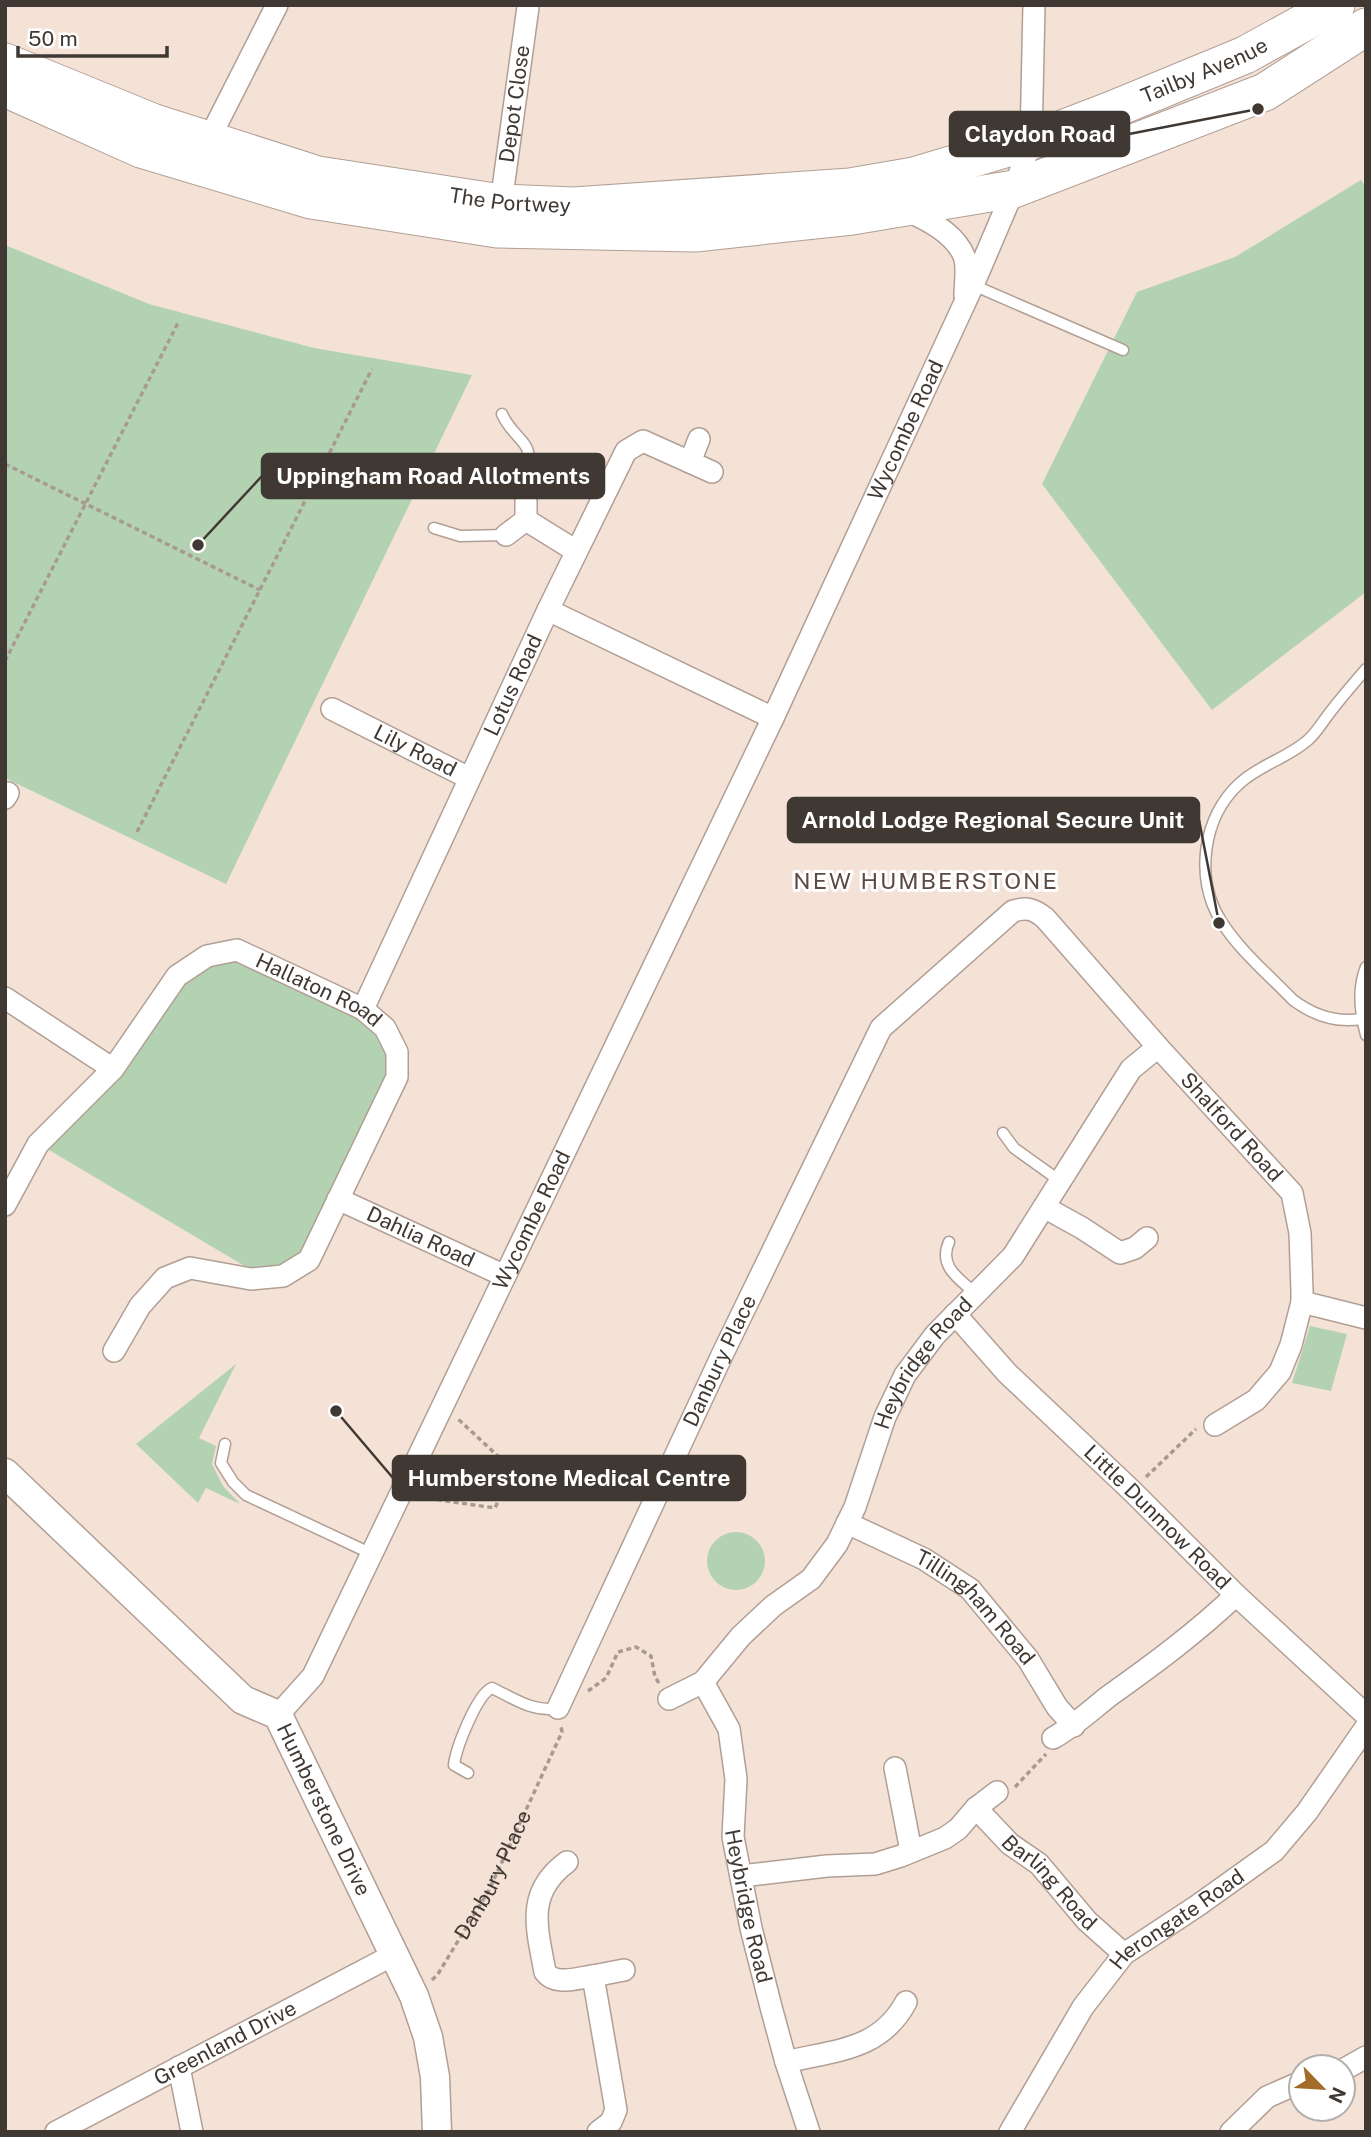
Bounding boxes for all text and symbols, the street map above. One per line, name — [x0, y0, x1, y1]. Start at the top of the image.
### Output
scale bar — [18, 14, 166, 58]
text: 50 m — [28, 26, 78, 51]
street label: Tailby Avenue — [1137, 32, 1272, 108]
street label: Depot Close — [494, 44, 535, 164]
callout: Claydon Road — [950, 112, 1129, 156]
text: Claydon Road — [965, 120, 1116, 147]
street label: The Portwey — [448, 182, 571, 218]
street label: Wycombe Road — [862, 356, 949, 504]
callout: Uppingham Road Allotments — [262, 454, 604, 498]
text: Uppingham Road Allotments — [276, 462, 590, 489]
street label: Lotus Road — [478, 630, 547, 740]
street label: Lily Road — [370, 719, 461, 782]
callout: Arnold Lodge Regional Secure Unit — [788, 798, 1199, 842]
text: Arnold Lodge Regional Secure Unit — [802, 806, 1184, 833]
district label: NEW HUMBERSTONE — [793, 867, 1059, 894]
street label: Hallaton Road — [252, 948, 387, 1032]
street label: Shalford Road — [1176, 1067, 1288, 1187]
street label: Wycombe Road — [487, 1146, 575, 1294]
street label: Dahlia Road — [363, 1201, 479, 1272]
street label: Danbury Place — [678, 1291, 761, 1430]
street label: Heybridge Road — [869, 1292, 977, 1432]
street label: Little Dunmow Road — [1079, 1439, 1236, 1594]
callout: Humberstone Medical Centre — [393, 1456, 745, 1500]
text: Humberstone Medical Centre — [407, 1464, 731, 1491]
street label: Tillingham Road — [912, 1544, 1040, 1670]
street label: Humberstone Drive — [272, 1719, 377, 1900]
street label: Danbury Place — [449, 1806, 536, 1944]
street label: Heybridge Road — [720, 1827, 777, 1986]
street label: Barling Road — [996, 1830, 1102, 1936]
street label: Herongate Road — [1104, 1863, 1249, 1974]
street label: Greenland Drive — [149, 1995, 300, 2090]
north arrow — [1287, 2053, 1357, 2123]
text: N — [1324, 2084, 1351, 2107]

